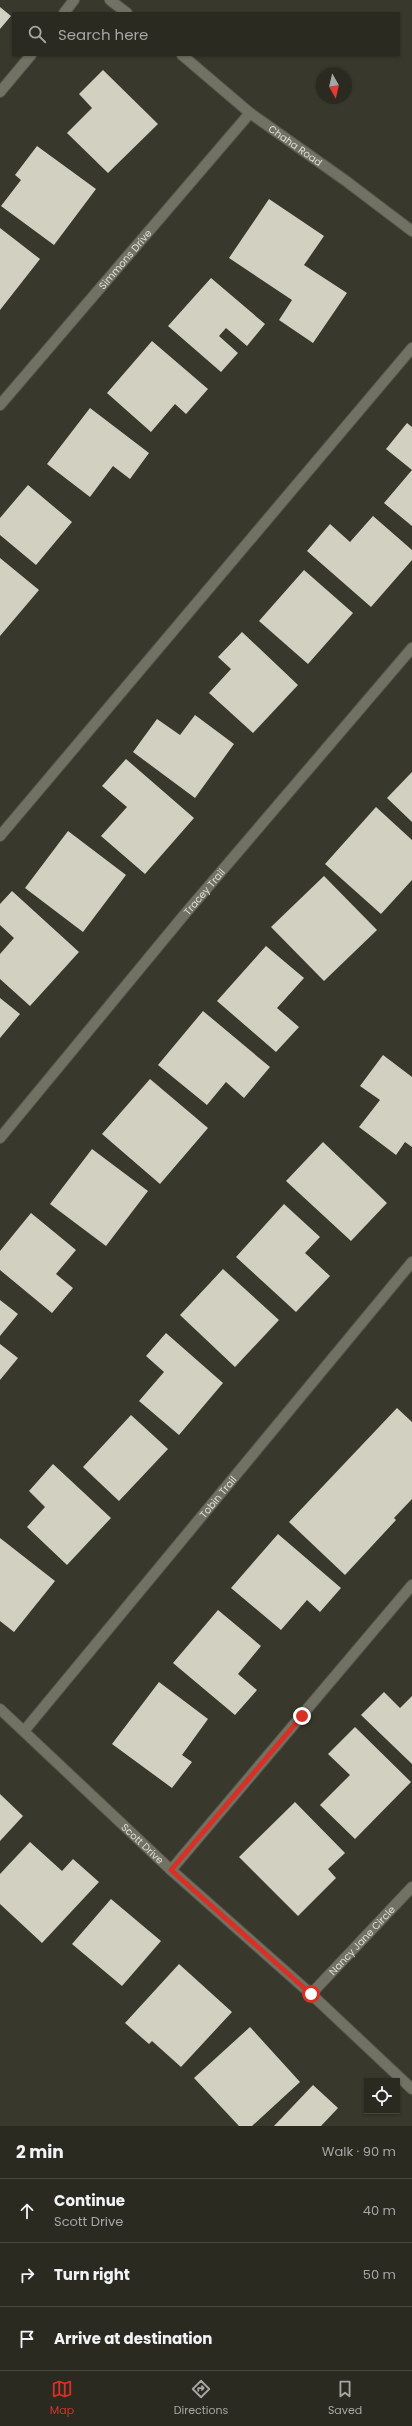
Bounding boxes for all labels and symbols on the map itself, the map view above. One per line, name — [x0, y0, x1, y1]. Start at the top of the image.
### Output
north arrow — [316, 68, 352, 104]
street label: Chaha Road — [265, 121, 325, 169]
street label: Simmons Drive — [95, 226, 155, 292]
street label: Tracey Trail — [180, 865, 228, 918]
street label: Tobin Trail — [196, 1472, 240, 1521]
route end — [293, 1707, 311, 1725]
street label: Scott Drive — [118, 1820, 167, 1867]
street label: Nancy Jane Circle — [325, 1902, 398, 1978]
route start — [302, 1985, 320, 2003]

